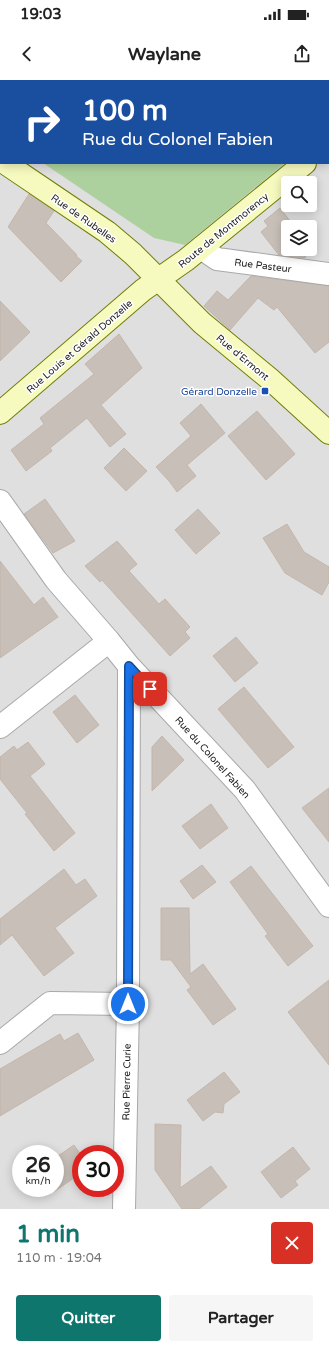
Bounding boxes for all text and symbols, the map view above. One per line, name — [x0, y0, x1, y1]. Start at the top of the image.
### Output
text: 19:03 — [20, 5, 62, 23]
icon: back — [16, 43, 38, 65]
text: Waylane — [128, 43, 201, 65]
icon: share — [291, 43, 313, 65]
text: 100 m — [82, 94, 168, 128]
icon: right — [16, 96, 68, 148]
text: Rue du Colonel Fabien — [82, 128, 273, 150]
map controls — [281, 176, 317, 256]
button: search — [281, 176, 317, 212]
street label: Route de Montmorency — [176, 190, 272, 271]
street label: Rue de Rubelles — [49, 192, 118, 246]
button: layers — [281, 220, 317, 256]
street label: Rue Pasteur — [234, 257, 292, 275]
street label: Rue Louis et Gérald Donzelle — [24, 297, 135, 396]
street label: Rue d'Ermont — [214, 332, 271, 383]
place label: Gérard Donzelle — [181, 386, 257, 398]
marker: Gérard Donzelle — [260, 386, 270, 396]
pin — [133, 672, 167, 706]
icon: arrive — [139, 678, 161, 700]
street label: Rue du Colonel Fabien — [172, 714, 252, 801]
position arrow — [107, 983, 149, 1025]
street label: Rue Pierre Curie — [120, 1043, 134, 1121]
speed limit sign: 30 — [72, 1145, 124, 1197]
text: 26 — [25, 1154, 51, 1178]
text: km/h — [25, 1175, 51, 1187]
text: 1 min — [16, 1220, 80, 1249]
button: close — [271, 1222, 313, 1264]
text: 110 m · 19:04 — [16, 1250, 102, 1266]
button: Quitter — [16, 1295, 161, 1341]
button: Partager — [169, 1295, 313, 1341]

